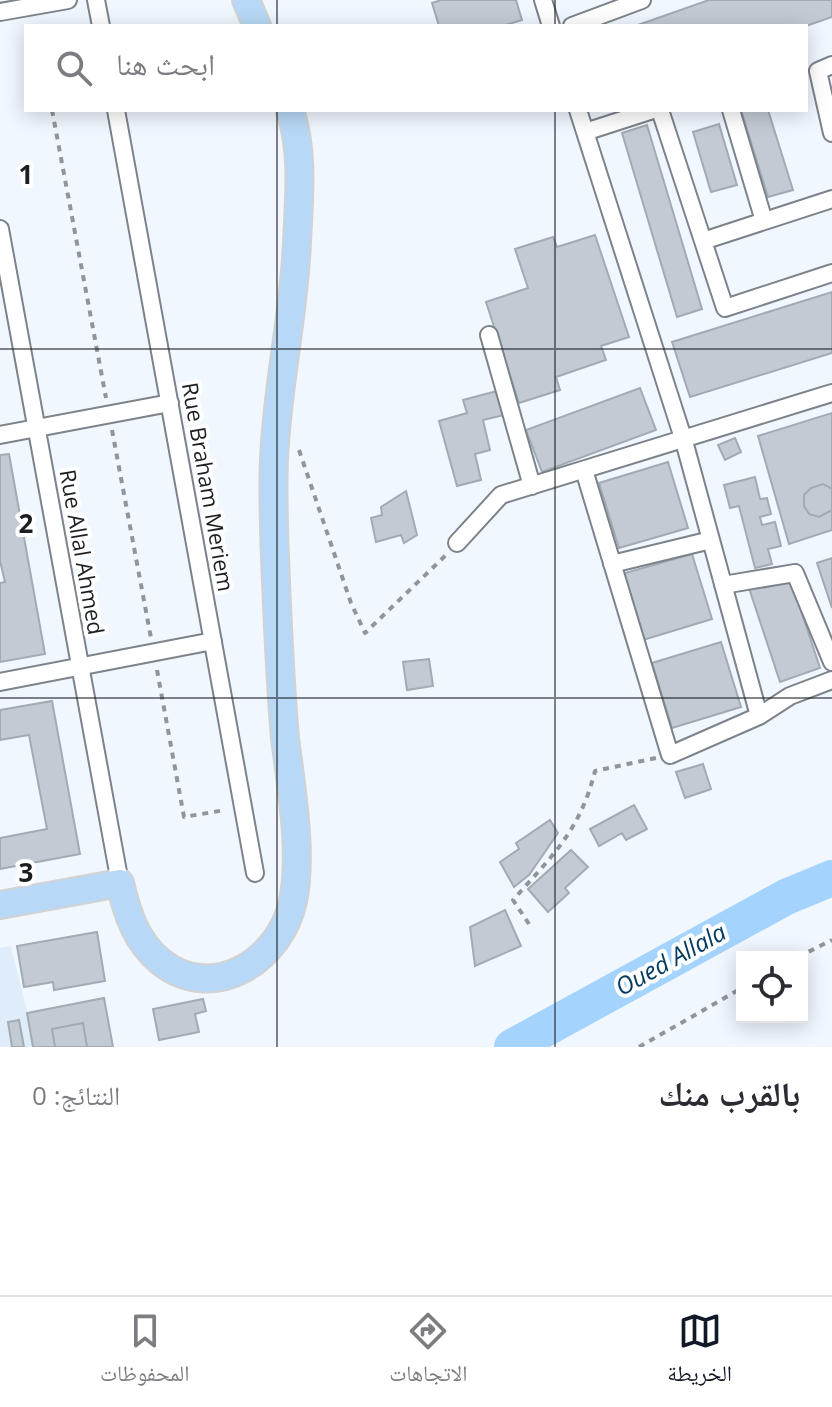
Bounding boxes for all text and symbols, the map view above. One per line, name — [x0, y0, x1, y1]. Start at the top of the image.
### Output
search box — [24, 24, 808, 112]
text: ابحث هنا — [116, 43, 215, 84]
icon: search — [52, 46, 96, 90]
text: 1 — [19, 156, 33, 192]
street label: Rue Braham Meriem — [176, 380, 242, 594]
street label: Rue Allal Ahmed — [54, 467, 112, 637]
text: 2 — [19, 505, 34, 541]
text: 3 — [19, 854, 33, 890]
water label: Oued Allala — [609, 914, 732, 1003]
map controls — [736, 951, 808, 1023]
button: locate — [736, 951, 808, 1023]
text: بالقرب منك — [658, 1070, 800, 1116]
text: النتائج: 0 — [32, 1077, 120, 1113]
tab: المحفوظات — [100, 1309, 189, 1395]
tab: الاتجاهات — [389, 1309, 467, 1395]
tab: الخريطة — [667, 1309, 732, 1395]

